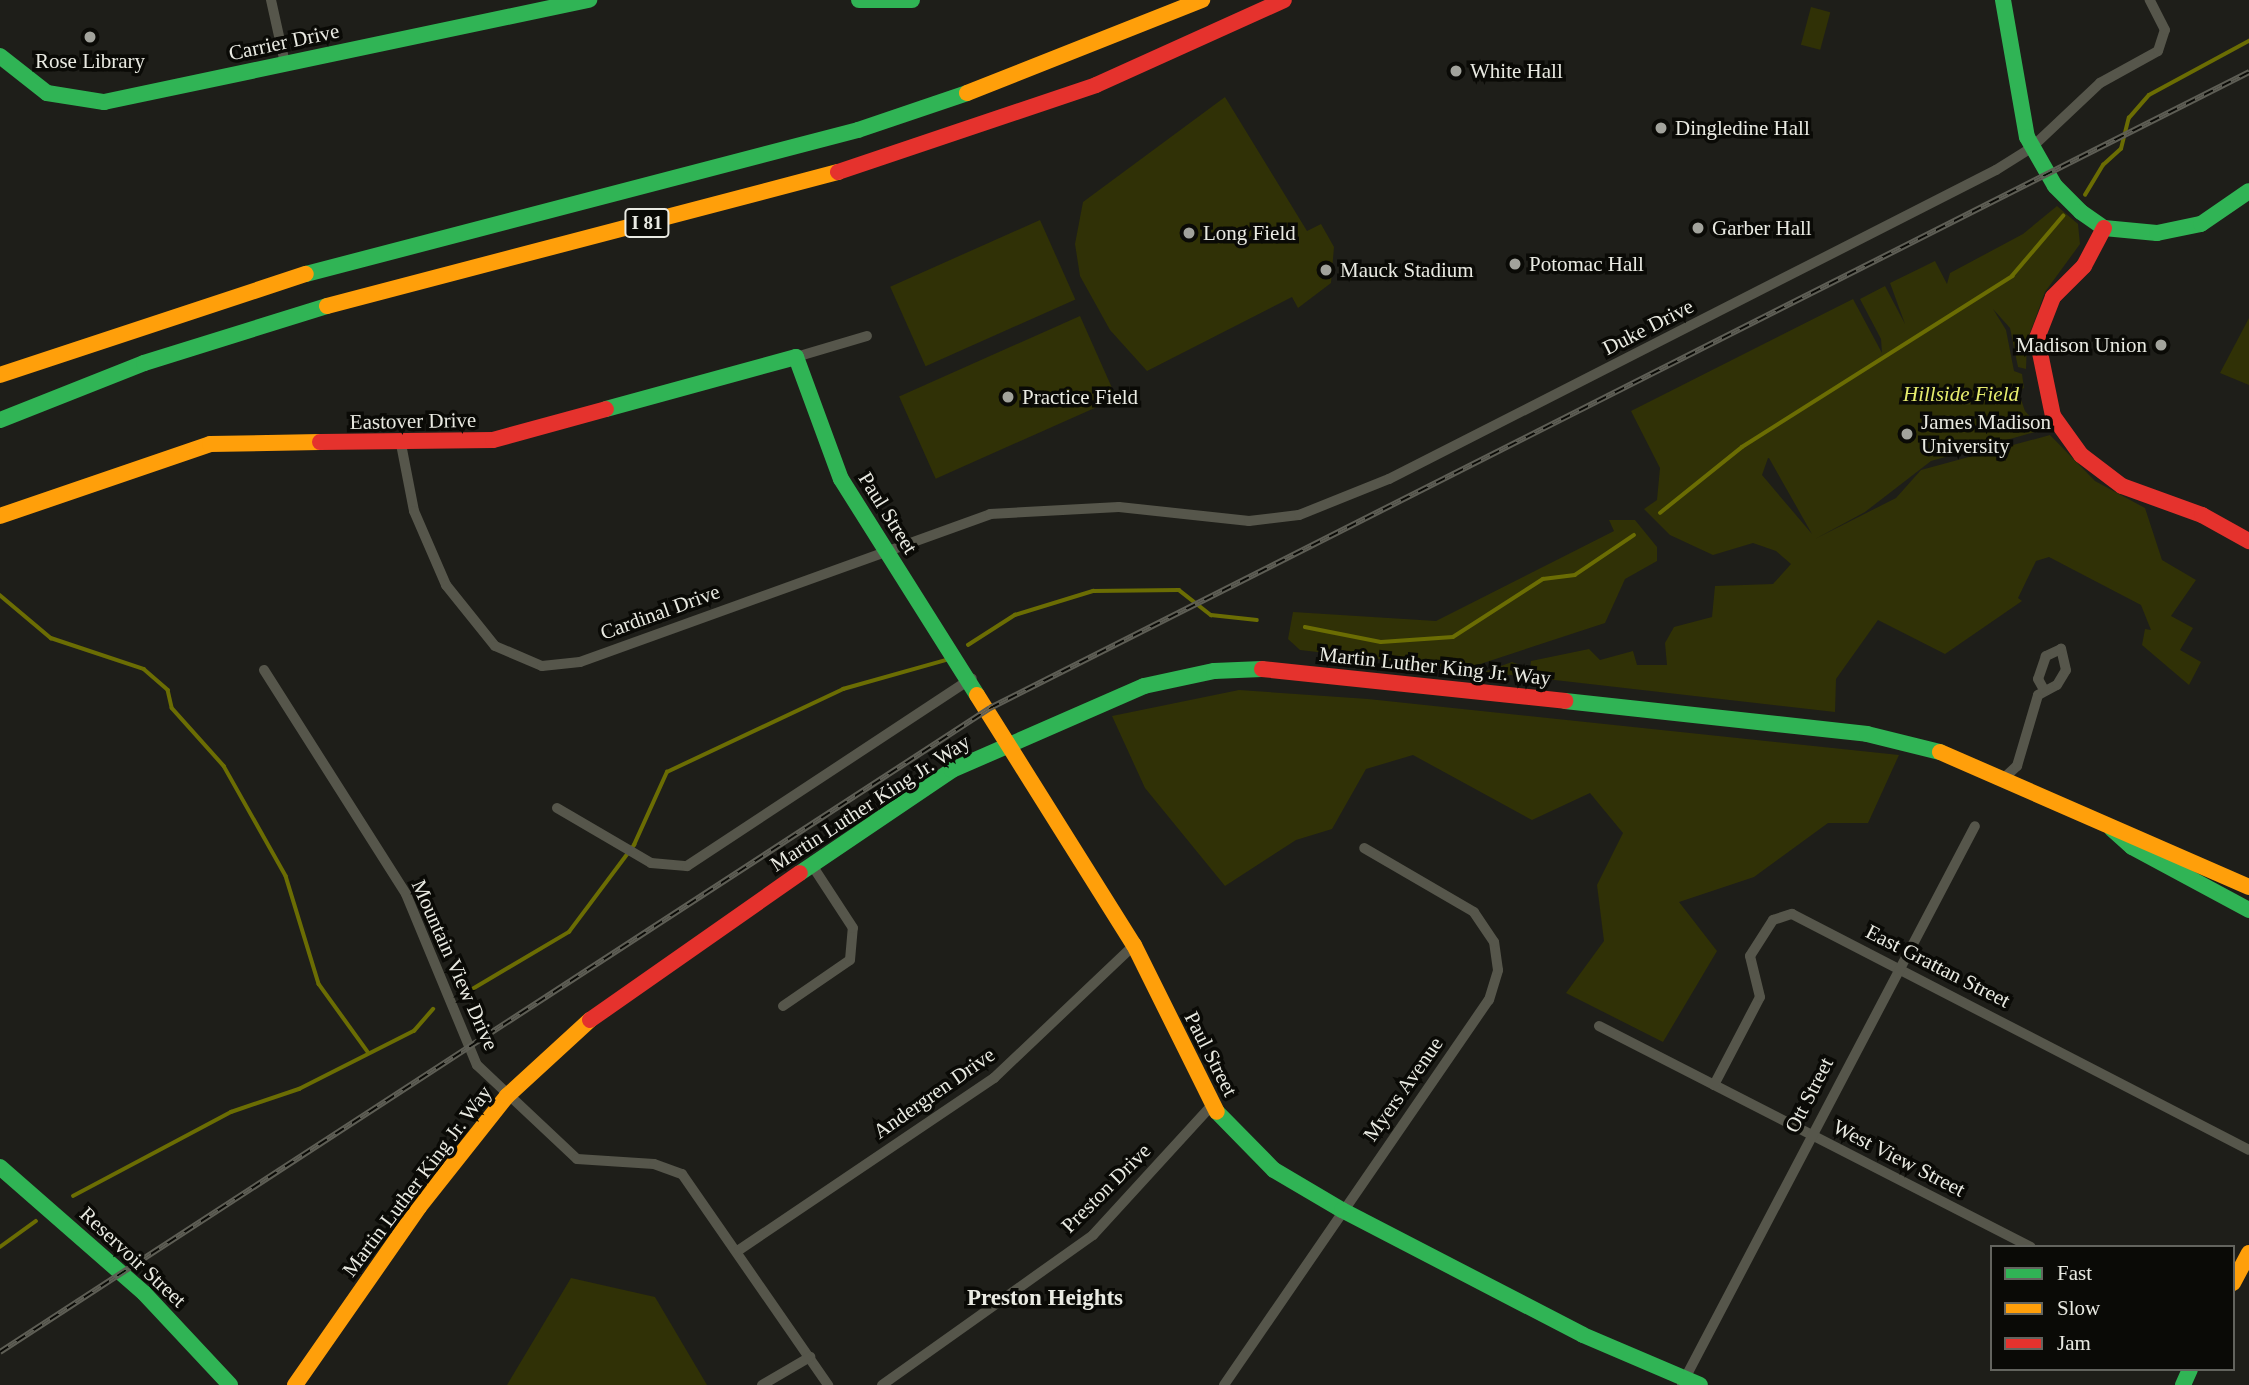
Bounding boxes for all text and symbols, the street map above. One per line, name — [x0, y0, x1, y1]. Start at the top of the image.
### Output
street label: Carrier Drive — [226, 18, 342, 66]
marker: Rose Library — [82, 29, 98, 45]
place label: Rose Library — [35, 48, 145, 74]
place label: White Hall — [1470, 58, 1563, 84]
marker: White Hall — [1448, 63, 1464, 79]
place label: Dingledine Hall — [1675, 115, 1810, 141]
marker: Dingledine Hall — [1653, 120, 1669, 136]
road number: I 81 — [624, 208, 670, 238]
place label: Garber Hall — [1712, 215, 1812, 241]
place label: Long Field — [1203, 220, 1296, 246]
marker: Garber Hall — [1690, 220, 1706, 236]
marker: Long Field — [1181, 225, 1197, 241]
place label: Potomac Hall — [1529, 251, 1644, 277]
marker: Potomac Hall — [1507, 256, 1523, 272]
place label: Mauck Stadium — [1340, 257, 1474, 283]
marker: Mauck Stadium — [1318, 262, 1334, 278]
street label: Duke Drive — [1598, 293, 1698, 361]
place label: Madison Union — [2016, 332, 2147, 358]
marker: Madison Union — [2153, 337, 2169, 353]
park label: Hillside Field — [1903, 381, 2019, 407]
place label: Practice Field — [1022, 384, 1138, 410]
marker: Practice Field — [1000, 389, 1016, 405]
street label: Eastover Drive — [350, 407, 476, 435]
place label: James Madison University — [1921, 409, 2051, 459]
marker: James Madison University — [1899, 426, 1915, 442]
street label: Paul Street — [853, 467, 923, 559]
street label: Cardinal Drive — [597, 579, 723, 645]
street label: Martin Luther King Jr. Way — [1318, 641, 1552, 691]
street label: Martin Luther King Jr. Way — [765, 729, 975, 877]
street label: Mountain View Drive — [406, 876, 504, 1054]
street label: East Grattan Street — [1862, 919, 2014, 1013]
street label: Paul Street — [1179, 1007, 1243, 1101]
street label: Myers Avenue — [1358, 1032, 1448, 1146]
street label: Andergren Drive — [868, 1042, 1000, 1144]
street label: Ott Street — [1779, 1053, 1839, 1137]
street label: Martin Luther King Jr. Way — [337, 1080, 497, 1282]
street label: West View Street — [1829, 1114, 1969, 1202]
street label: Preston Drive — [1056, 1138, 1156, 1238]
street label: Reservoir Street — [75, 1201, 191, 1313]
legend — [1990, 1245, 2235, 1371]
text: Fast — [2057, 1261, 2092, 1285]
district label: Preston Heights — [967, 1284, 1123, 1312]
text: Slow — [2057, 1296, 2100, 1320]
text: Jam — [2057, 1331, 2091, 1355]

